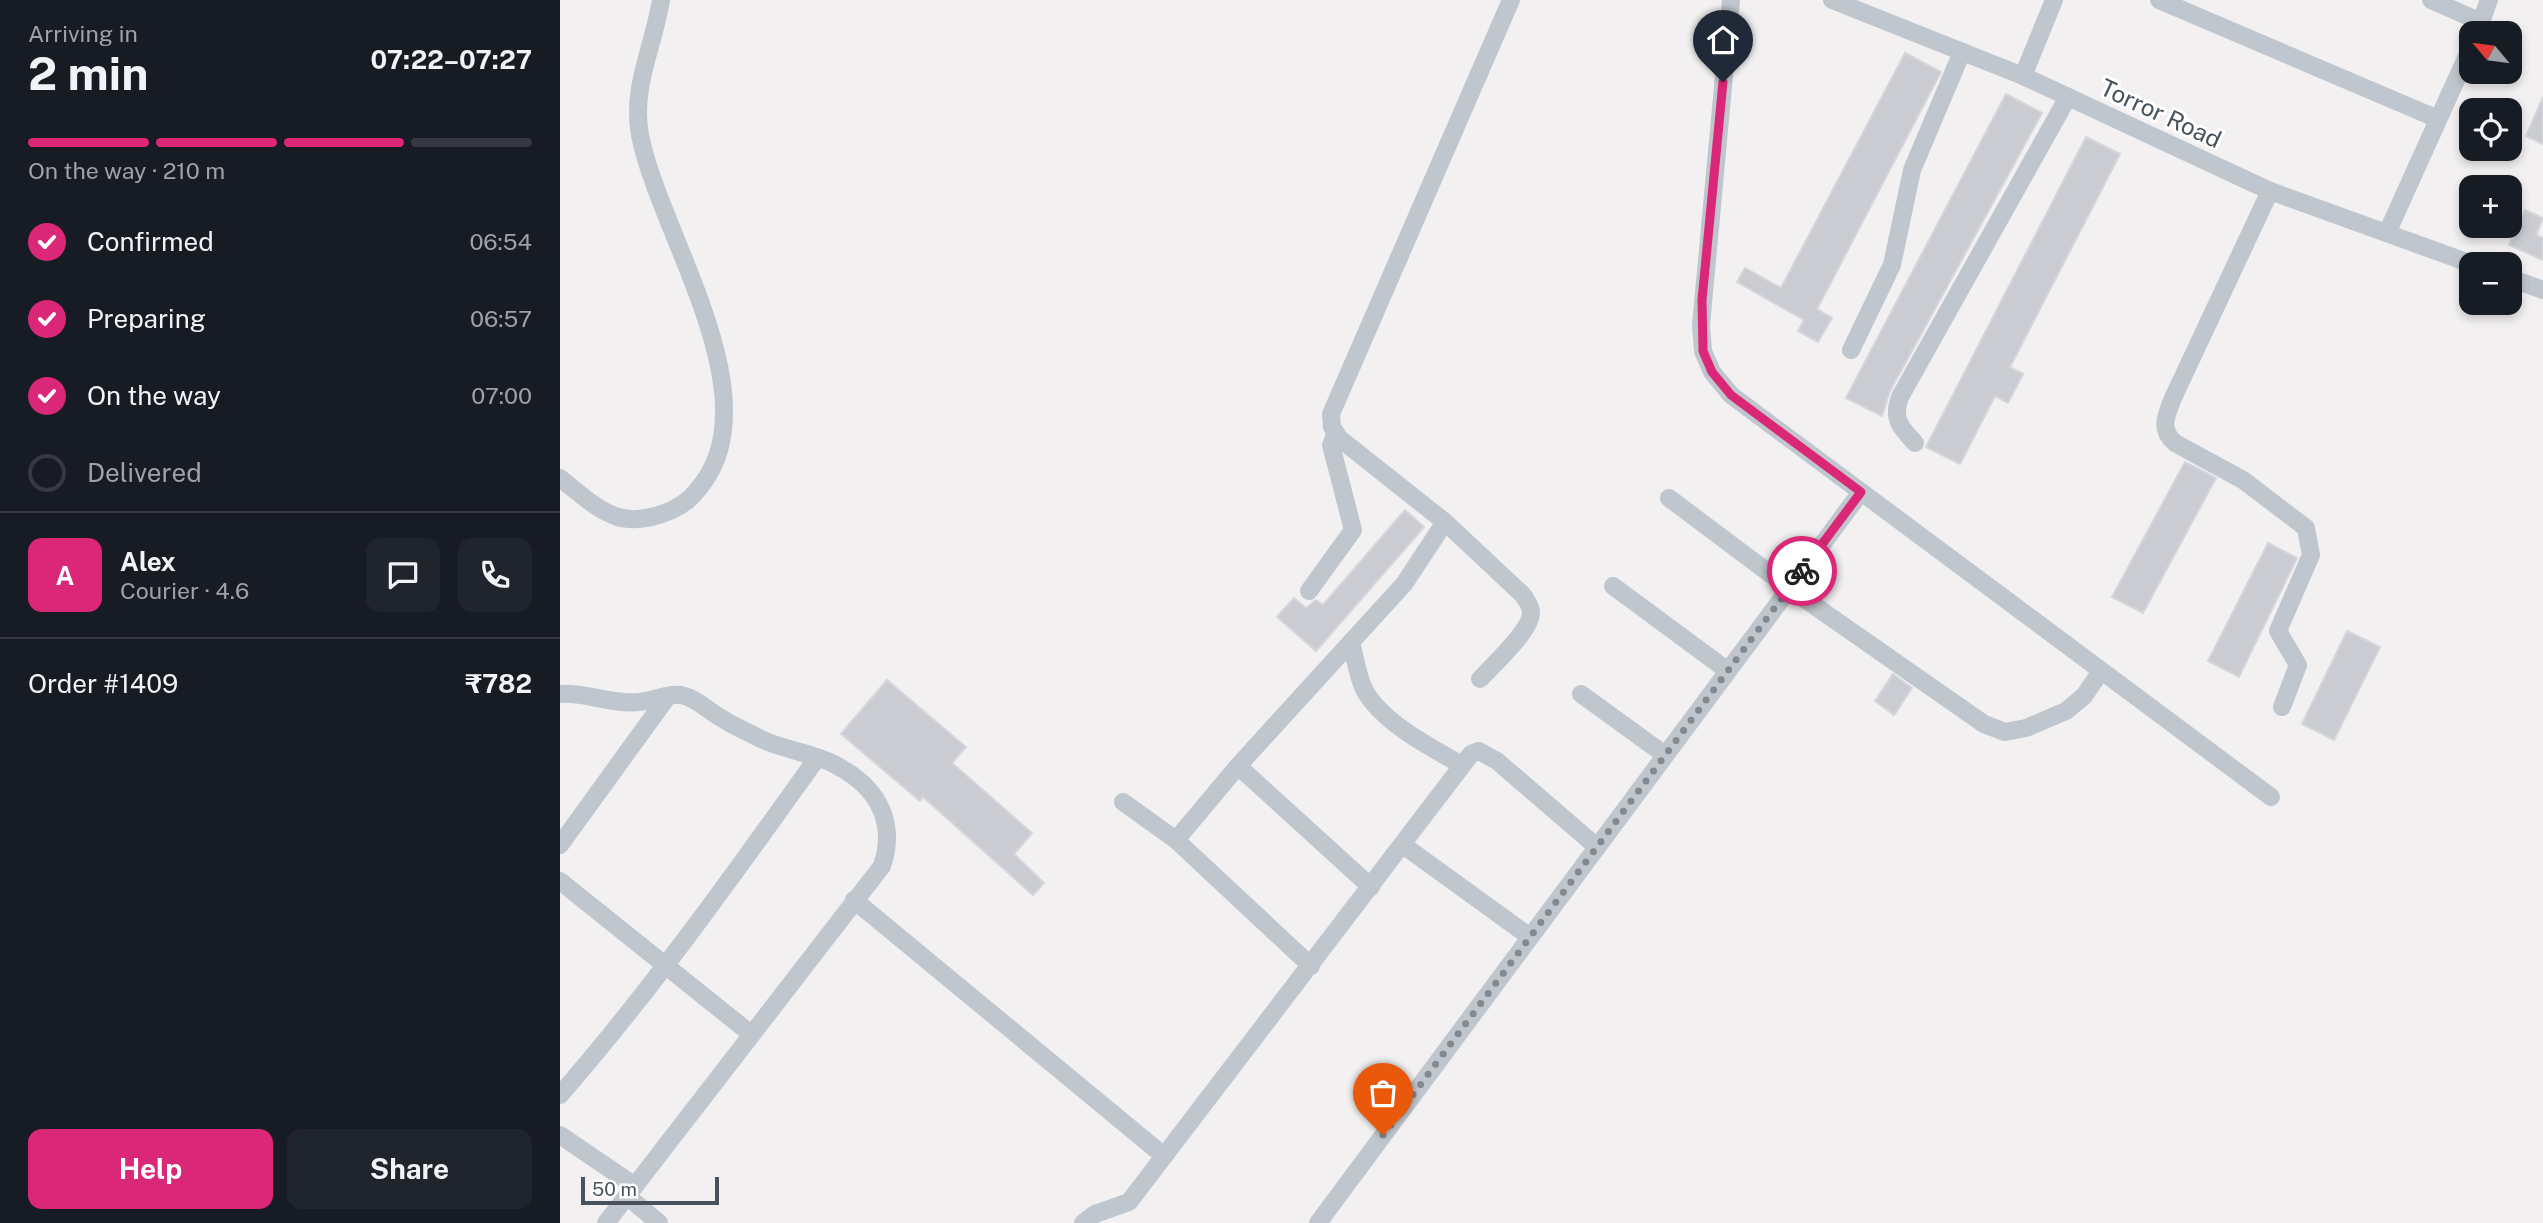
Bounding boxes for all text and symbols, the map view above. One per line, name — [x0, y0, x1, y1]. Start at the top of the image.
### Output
pin — [1693, 10, 1753, 82]
text: Arriving in — [28, 20, 138, 47]
icon: home — [1704, 21, 1742, 59]
north arrow — [2459, 21, 2522, 84]
map controls — [2459, 21, 2522, 315]
text: 07:22–07:27 — [371, 44, 532, 75]
text: 2 min — [28, 46, 148, 100]
street label: Torror Road — [2096, 73, 2226, 153]
button: locate — [2459, 98, 2522, 161]
text: On the way · 210 m — [28, 157, 225, 184]
button: + — [2459, 175, 2522, 238]
icon: check — [28, 223, 66, 261]
text: Confirmed — [87, 226, 214, 257]
text: 06:54 — [469, 228, 532, 255]
button: − — [2459, 252, 2522, 315]
icon: check — [28, 300, 66, 338]
text: Preparing — [87, 303, 206, 334]
text: 06:57 — [470, 305, 532, 332]
icon: check — [28, 377, 66, 415]
text: On the way — [87, 380, 221, 411]
text: 07:00 — [471, 382, 532, 409]
text: Delivered — [87, 457, 202, 488]
courier — [1767, 536, 1837, 606]
button: chat — [366, 538, 440, 612]
button: phone — [458, 538, 532, 612]
text: Alex — [120, 546, 176, 577]
icon: bike — [1783, 552, 1821, 590]
text: A — [56, 560, 74, 591]
text: Courier · 4.6 — [120, 577, 249, 604]
text: Order #1409 — [28, 668, 178, 699]
text: ₹782 — [465, 668, 532, 699]
pin — [1353, 1063, 1413, 1135]
icon: bag — [1364, 1074, 1402, 1112]
button: Help — [28, 1129, 273, 1209]
button: Share — [287, 1129, 532, 1209]
scale bar — [581, 1174, 719, 1206]
text: 50 m — [592, 1178, 637, 1200]

